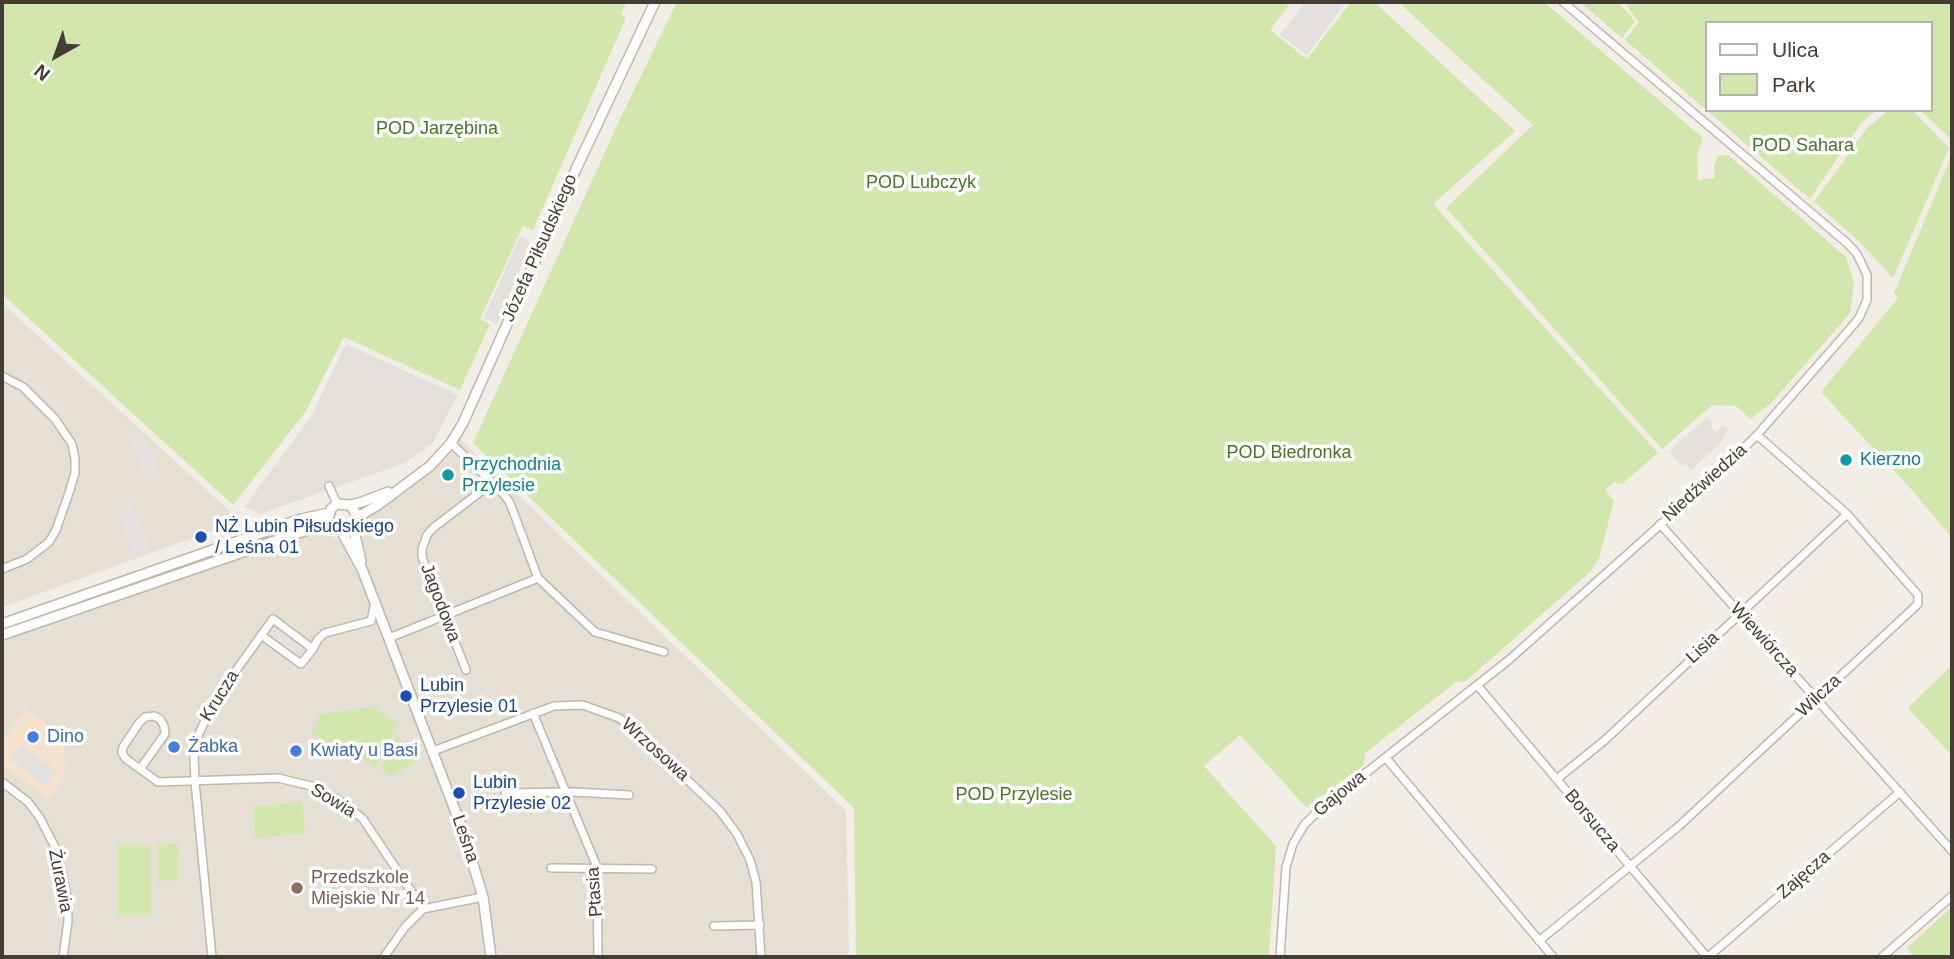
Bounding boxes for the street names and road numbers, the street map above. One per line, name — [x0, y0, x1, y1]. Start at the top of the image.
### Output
street label: Józefa Piłsudskiego — [498, 171, 582, 325]
street label: Niedźwiedzia — [1658, 439, 1752, 527]
street label: Jagodowa — [415, 561, 465, 645]
street label: Wiewiórcza — [1725, 599, 1803, 681]
street label: Lisia — [1682, 627, 1724, 669]
street label: Krucza — [196, 667, 244, 725]
street label: Wilcza — [1792, 670, 1846, 722]
street label: Wrzosowa — [617, 714, 693, 786]
street label: Gajowa — [1309, 766, 1371, 822]
street label: Sowia — [306, 779, 360, 823]
street label: Borsucza — [1560, 785, 1624, 857]
street label: Leśna — [447, 812, 483, 866]
street label: Zajęcza — [1773, 846, 1835, 904]
street label: Żurawia — [43, 848, 77, 914]
street label: Ptasia — [582, 866, 608, 918]

